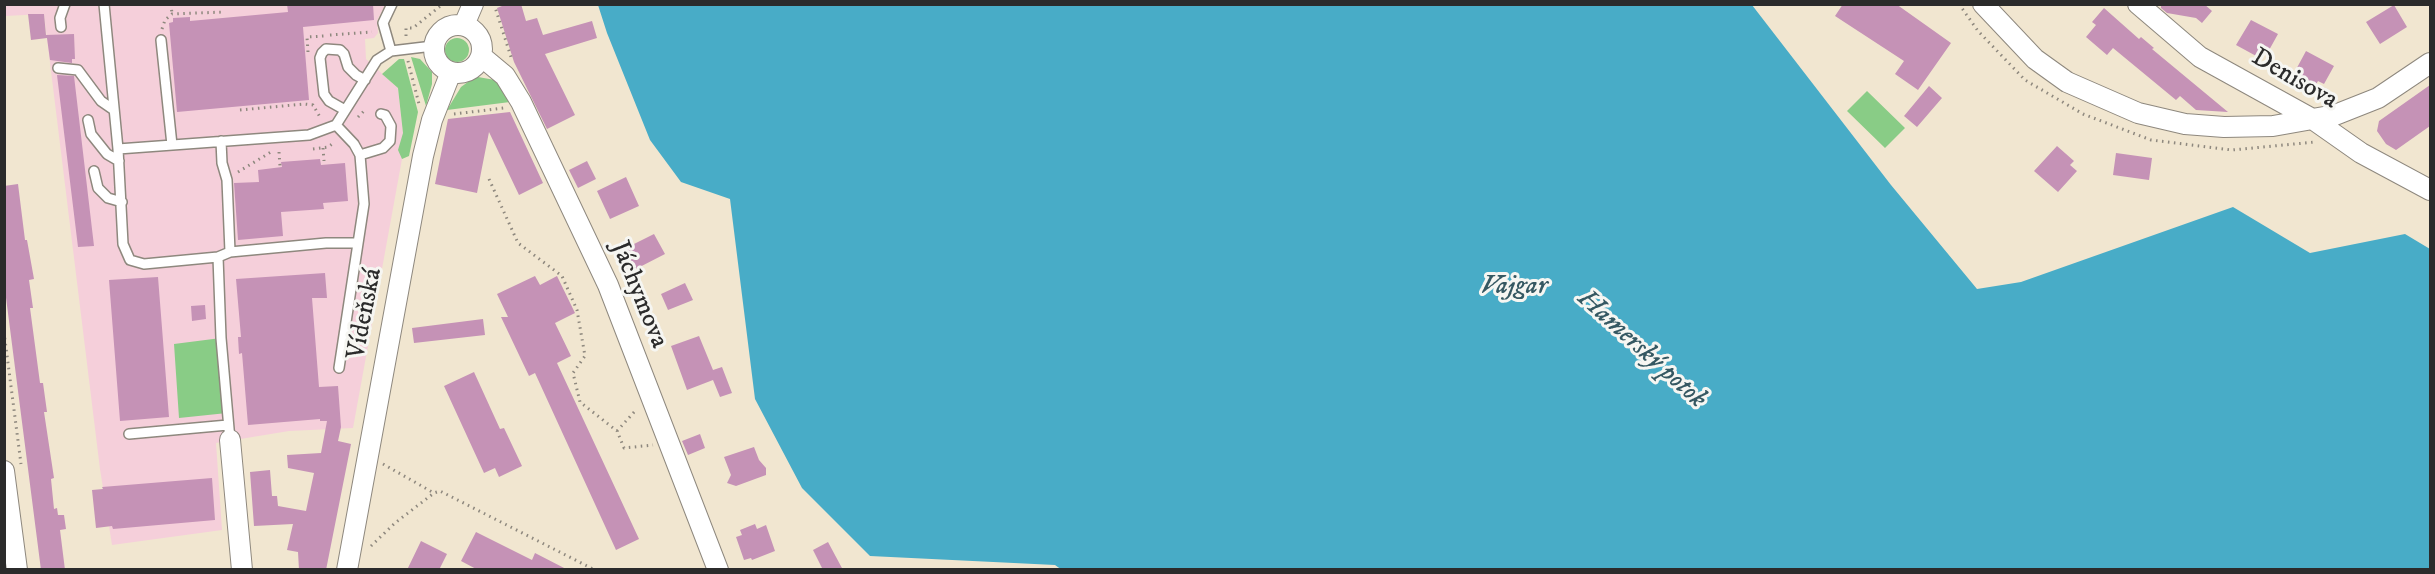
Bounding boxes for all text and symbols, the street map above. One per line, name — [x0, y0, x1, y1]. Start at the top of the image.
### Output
street label: Denisova — [2245, 43, 2343, 117]
street label: Jáchymova — [602, 237, 674, 353]
street label: Vídeňská — [342, 266, 390, 362]
water label: Vajgar — [1481, 271, 1547, 303]
water label: Hamerský potok — [1570, 284, 1712, 416]

